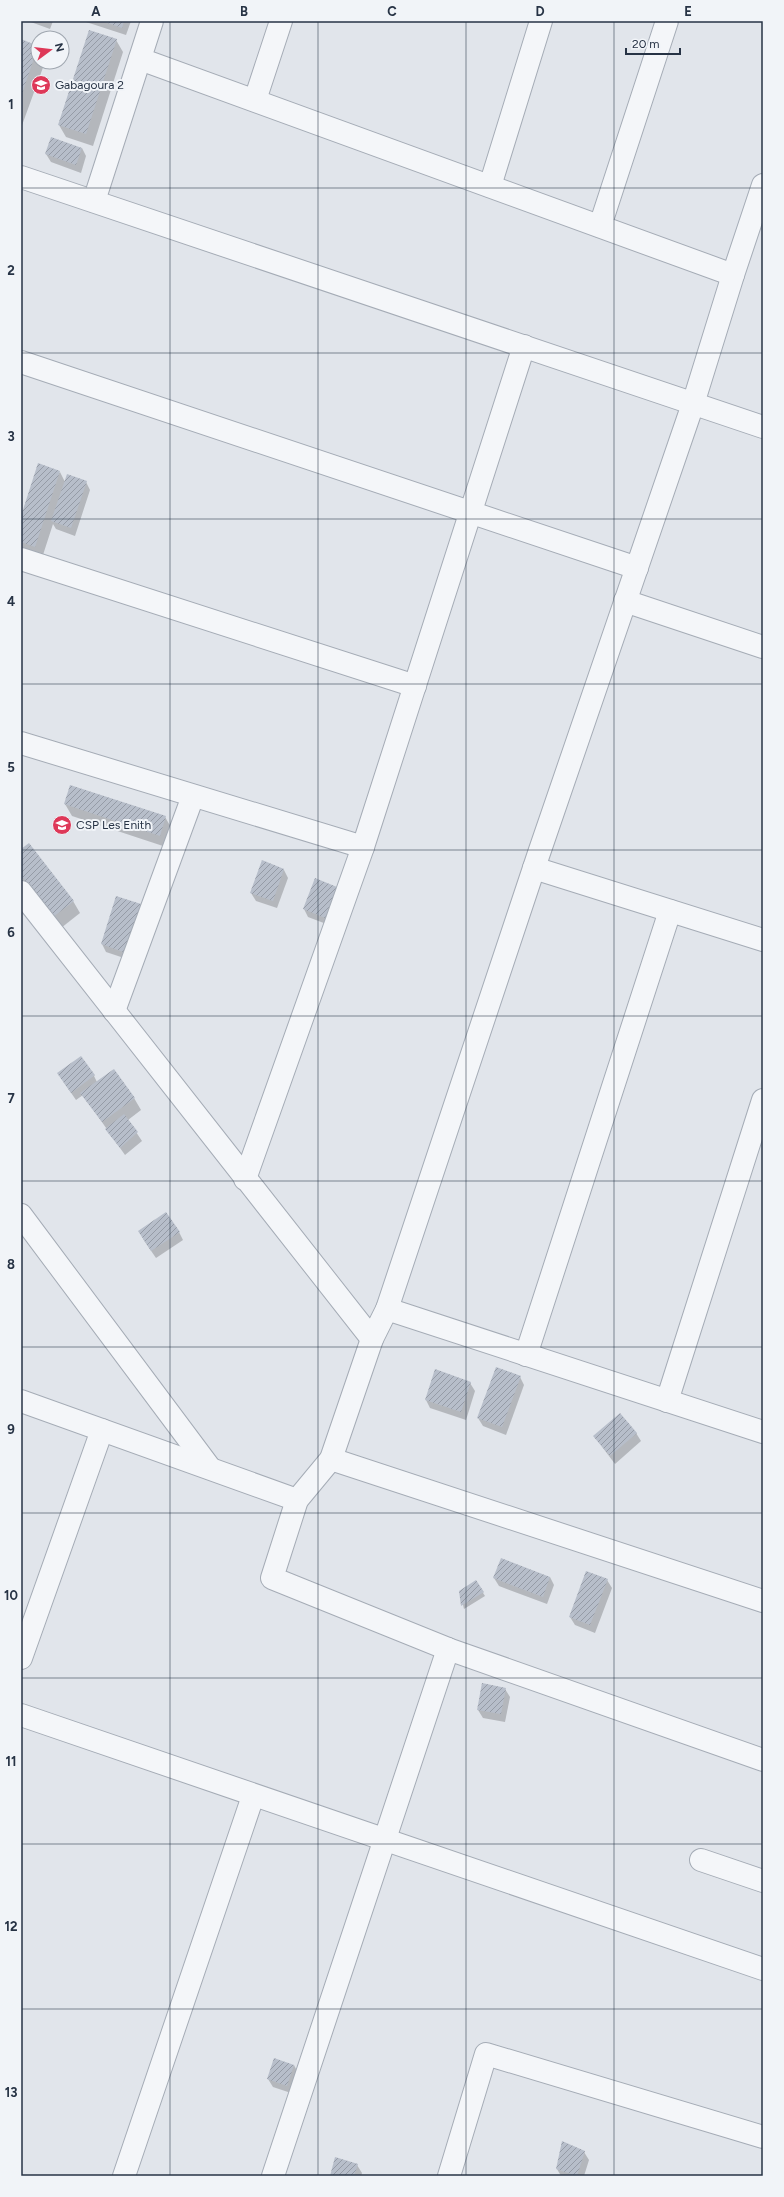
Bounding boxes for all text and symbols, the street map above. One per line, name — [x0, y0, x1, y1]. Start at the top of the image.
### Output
text: A — [91, 4, 101, 19]
text: B — [240, 4, 248, 19]
text: C — [387, 4, 397, 19]
text: D — [535, 4, 545, 19]
text: E — [684, 4, 692, 19]
north arrow — [30, 30, 70, 70]
scale bar — [626, 30, 680, 56]
text: 20 m — [632, 37, 660, 51]
text: N — [52, 42, 67, 53]
school or university icon: Gabagoura 2 — [30, 74, 52, 96]
place label: Gabagoura 2 — [55, 78, 124, 92]
text: 1 — [8, 97, 14, 112]
text: 2 — [7, 263, 15, 278]
text: 3 — [7, 429, 15, 444]
text: 4 — [7, 594, 15, 609]
text: 5 — [7, 760, 15, 775]
school or university icon: CSP Les Enith — [51, 814, 73, 836]
place label: CSP Les Enith — [76, 818, 151, 832]
text: 6 — [7, 925, 15, 940]
text: 7 — [7, 1091, 15, 1106]
text: 8 — [7, 1257, 15, 1272]
text: 9 — [7, 1422, 15, 1437]
text: 10 — [4, 1588, 18, 1603]
text: 11 — [6, 1754, 16, 1769]
text: 12 — [4, 1919, 18, 1934]
text: 13 — [5, 2085, 17, 2100]

